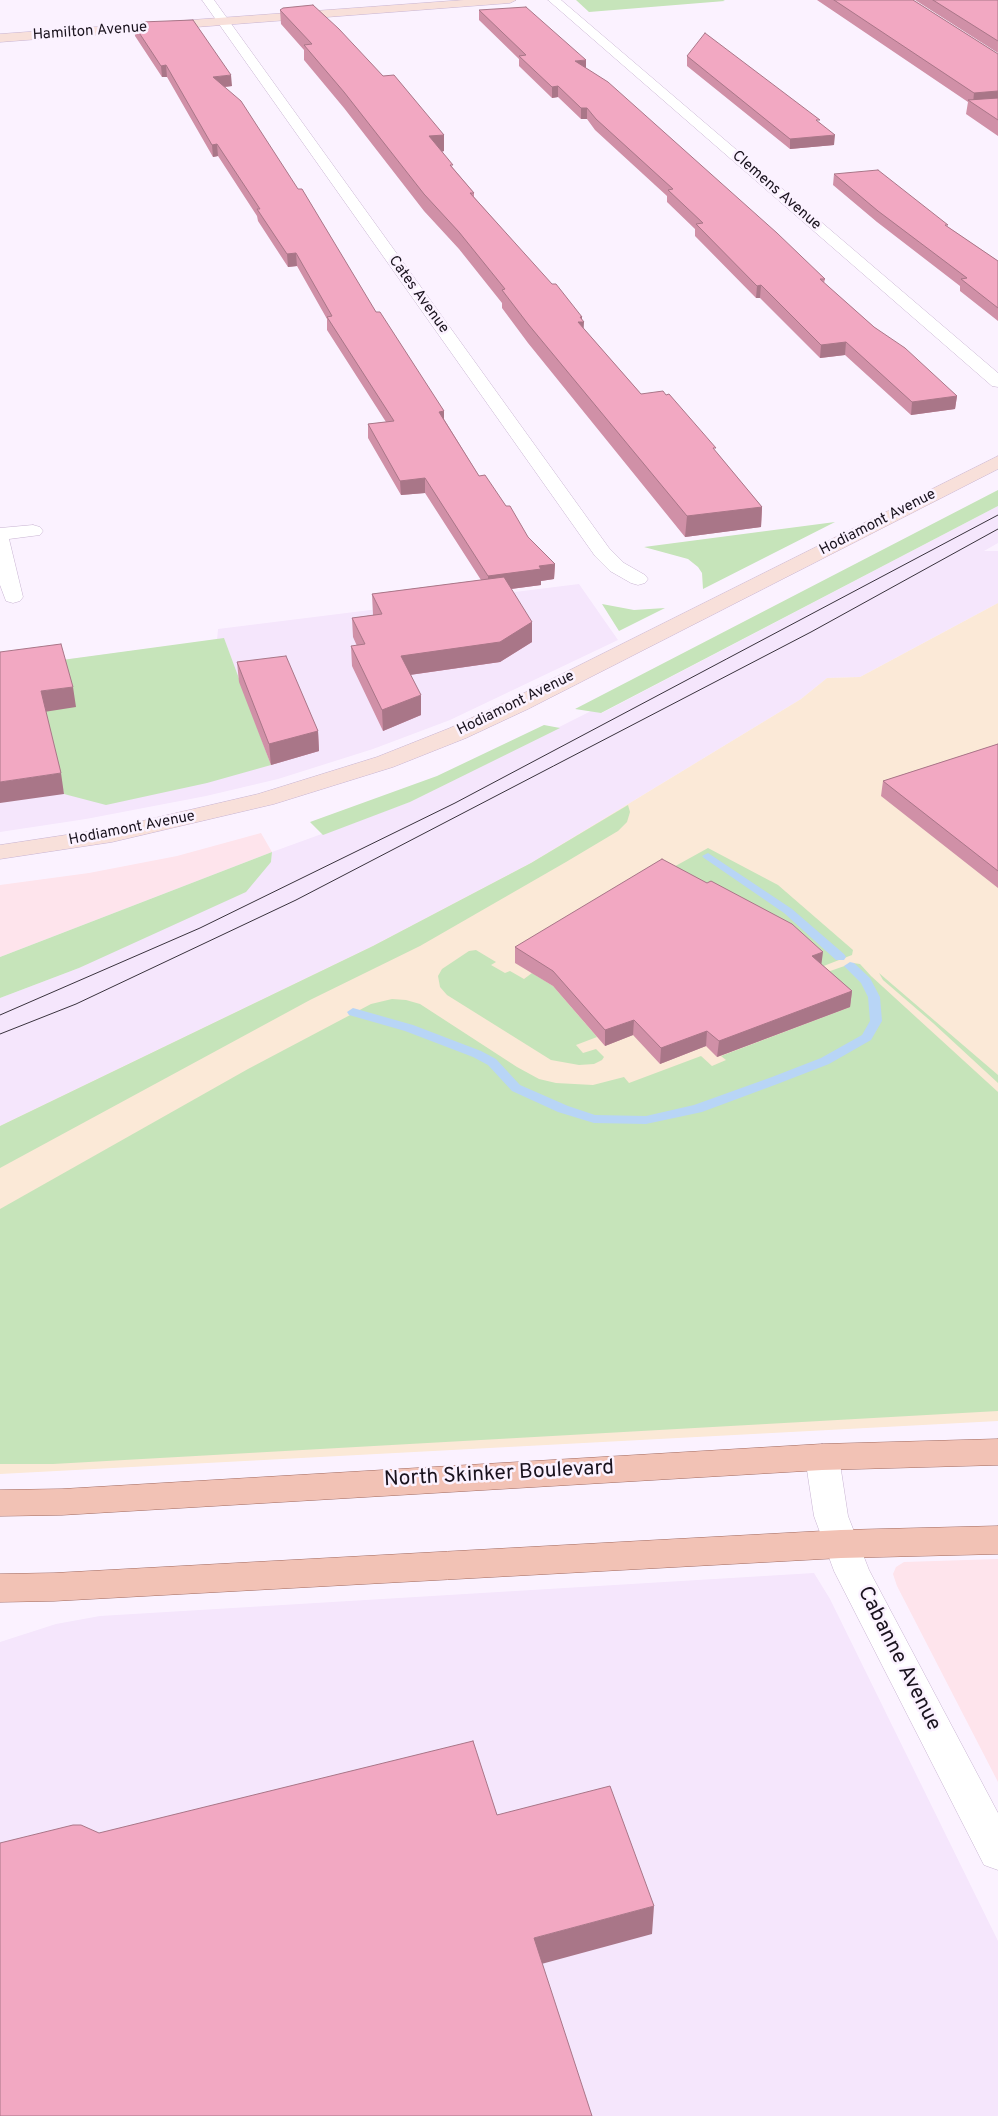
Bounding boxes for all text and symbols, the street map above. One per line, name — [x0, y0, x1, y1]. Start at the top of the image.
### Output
street label: Hamilton Avenue — [32, 19, 148, 45]
street label: Clemens Avenue — [728, 147, 824, 235]
street label: Cates Avenue — [384, 253, 452, 337]
street label: Hodiamont Avenue — [817, 486, 939, 560]
street label: Hodiamont Avenue — [454, 668, 578, 740]
street label: Hodiamont Avenue — [67, 808, 197, 850]
street label: North Skinker Boulevard — [383, 1456, 615, 1494]
street label: Cabanne Avenue — [851, 1583, 945, 1735]

